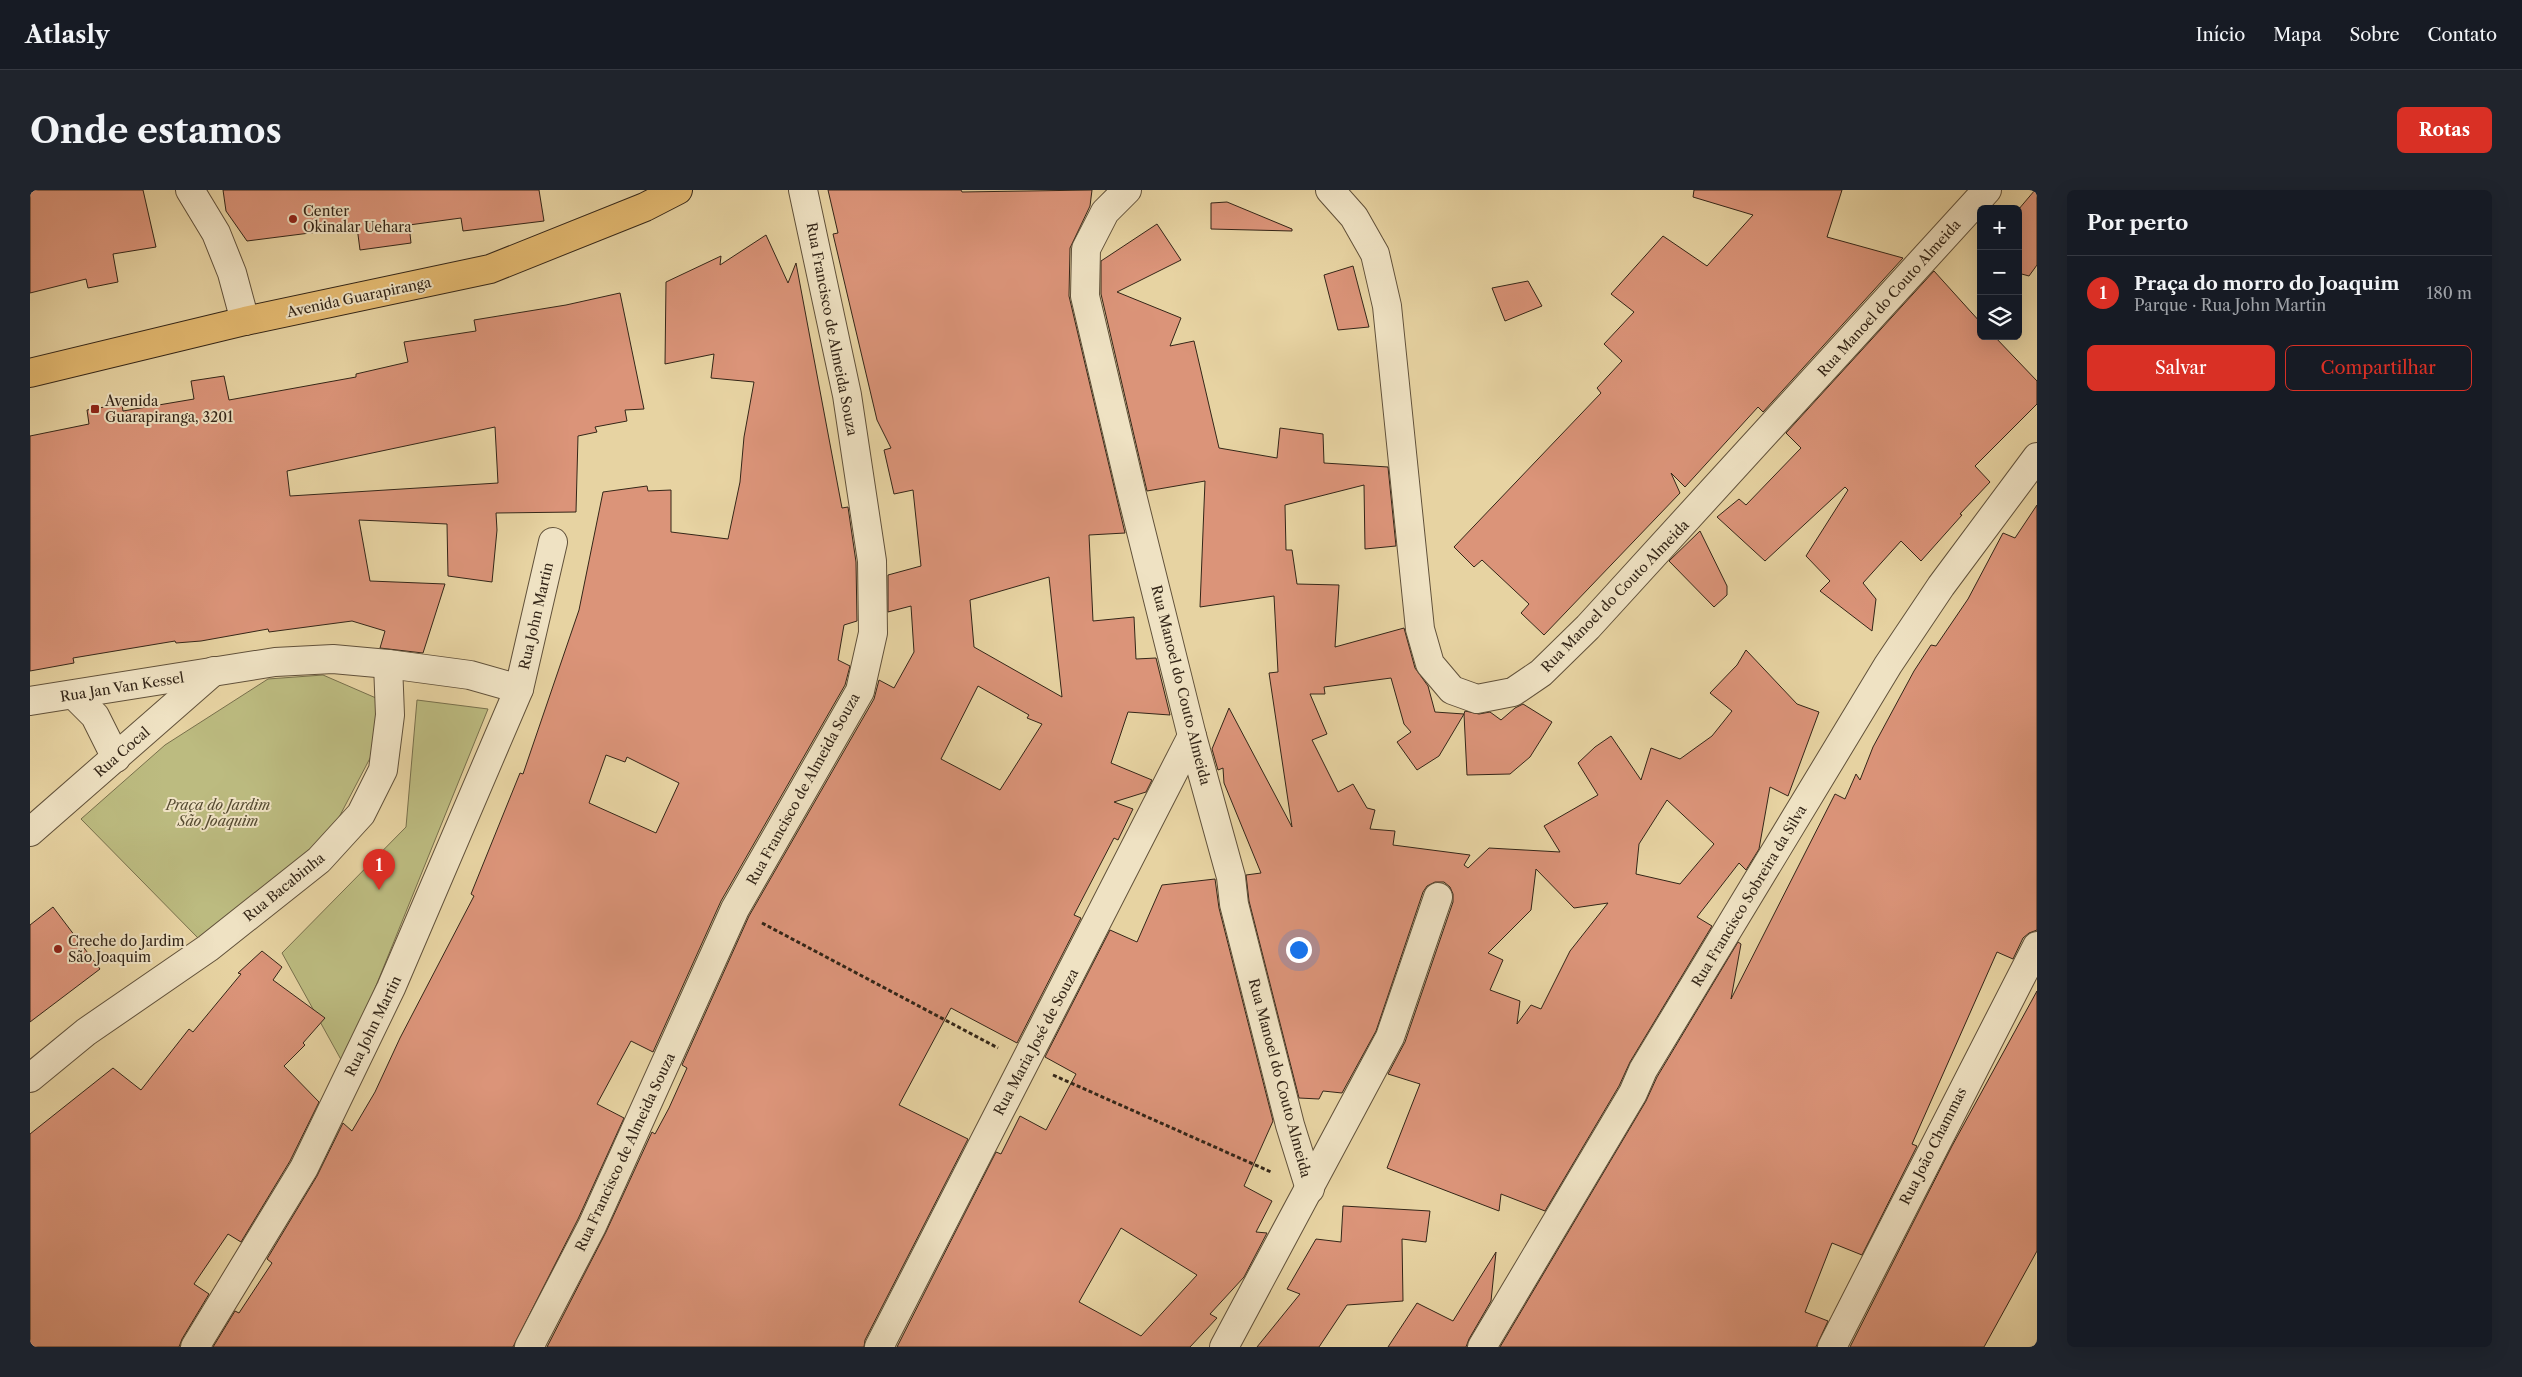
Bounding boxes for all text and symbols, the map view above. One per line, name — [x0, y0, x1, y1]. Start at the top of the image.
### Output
text: Atlasly — [25, 20, 109, 49]
text: Início — [2196, 24, 2245, 46]
text: Mapa — [2273, 24, 2321, 46]
text: Sobre — [2349, 24, 2400, 46]
text: Contato — [2428, 24, 2497, 46]
button: Rotas — [2397, 107, 2492, 153]
text: Onde estamos — [30, 109, 282, 152]
place label: Center Okinalar Uehara — [303, 202, 412, 236]
map controls — [1977, 205, 2022, 340]
button: + — [1977, 205, 2022, 250]
text: Por perto — [2087, 210, 2188, 235]
marker: Center Okinalar Uehara — [287, 213, 299, 225]
street label: Rua Manoel do Couto Almeida — [1814, 215, 1965, 380]
street label: Rua Francisco de Almeida Souza — [802, 221, 862, 438]
button: − — [1977, 250, 2022, 295]
text: Praça do morro do Joaquim — [2134, 272, 2400, 295]
street label: Avenida Guarapiranga — [284, 273, 433, 321]
text: 1 — [2099, 283, 2107, 303]
text: 180 m — [2426, 283, 2472, 303]
button: layers — [1977, 295, 2022, 340]
text: Parque · Rua John Martin — [2134, 295, 2326, 315]
button: Salvar — [2087, 345, 2275, 391]
button: Compartilhar — [2285, 345, 2472, 391]
place label: Avenida Guarapiranga, 3201 — [104, 392, 233, 426]
marker: Avenida Guarapiranga, 3201 — [89, 403, 101, 415]
street label: Rua Manoel do Couto Almeida — [1537, 515, 1693, 676]
street label: Rua John Martin — [515, 560, 557, 671]
street label: Rua Manoel do Couto Almeida — [1147, 583, 1215, 787]
street label: Rua Jan Van Kessel — [59, 668, 185, 706]
street label: Rua Francisco de Almeida Souza — [743, 689, 864, 888]
street label: Rua Cocal — [90, 723, 154, 781]
park label: Praça do Jardim São Joaquim — [165, 796, 270, 830]
street label: Rua Francisco Sobreira da Silva — [1687, 801, 1811, 990]
street label: Rua Bacabinha — [240, 848, 329, 925]
pin: 1 — [363, 849, 395, 890]
place label: Creche do Jardim São Joaquim — [68, 932, 185, 966]
your location — [1286, 937, 1312, 963]
marker: Creche do Jardim São Joaquim — [52, 943, 64, 955]
street label: Rua Maria José de Souza — [990, 965, 1083, 1118]
street label: Rua John Martin — [341, 973, 405, 1079]
street label: Rua Manoel do Couto Almeida — [1245, 976, 1315, 1180]
street label: Rua Francisco de Almeida Souza — [571, 1049, 679, 1254]
street label: Rua João Chammas — [1896, 1084, 1970, 1208]

